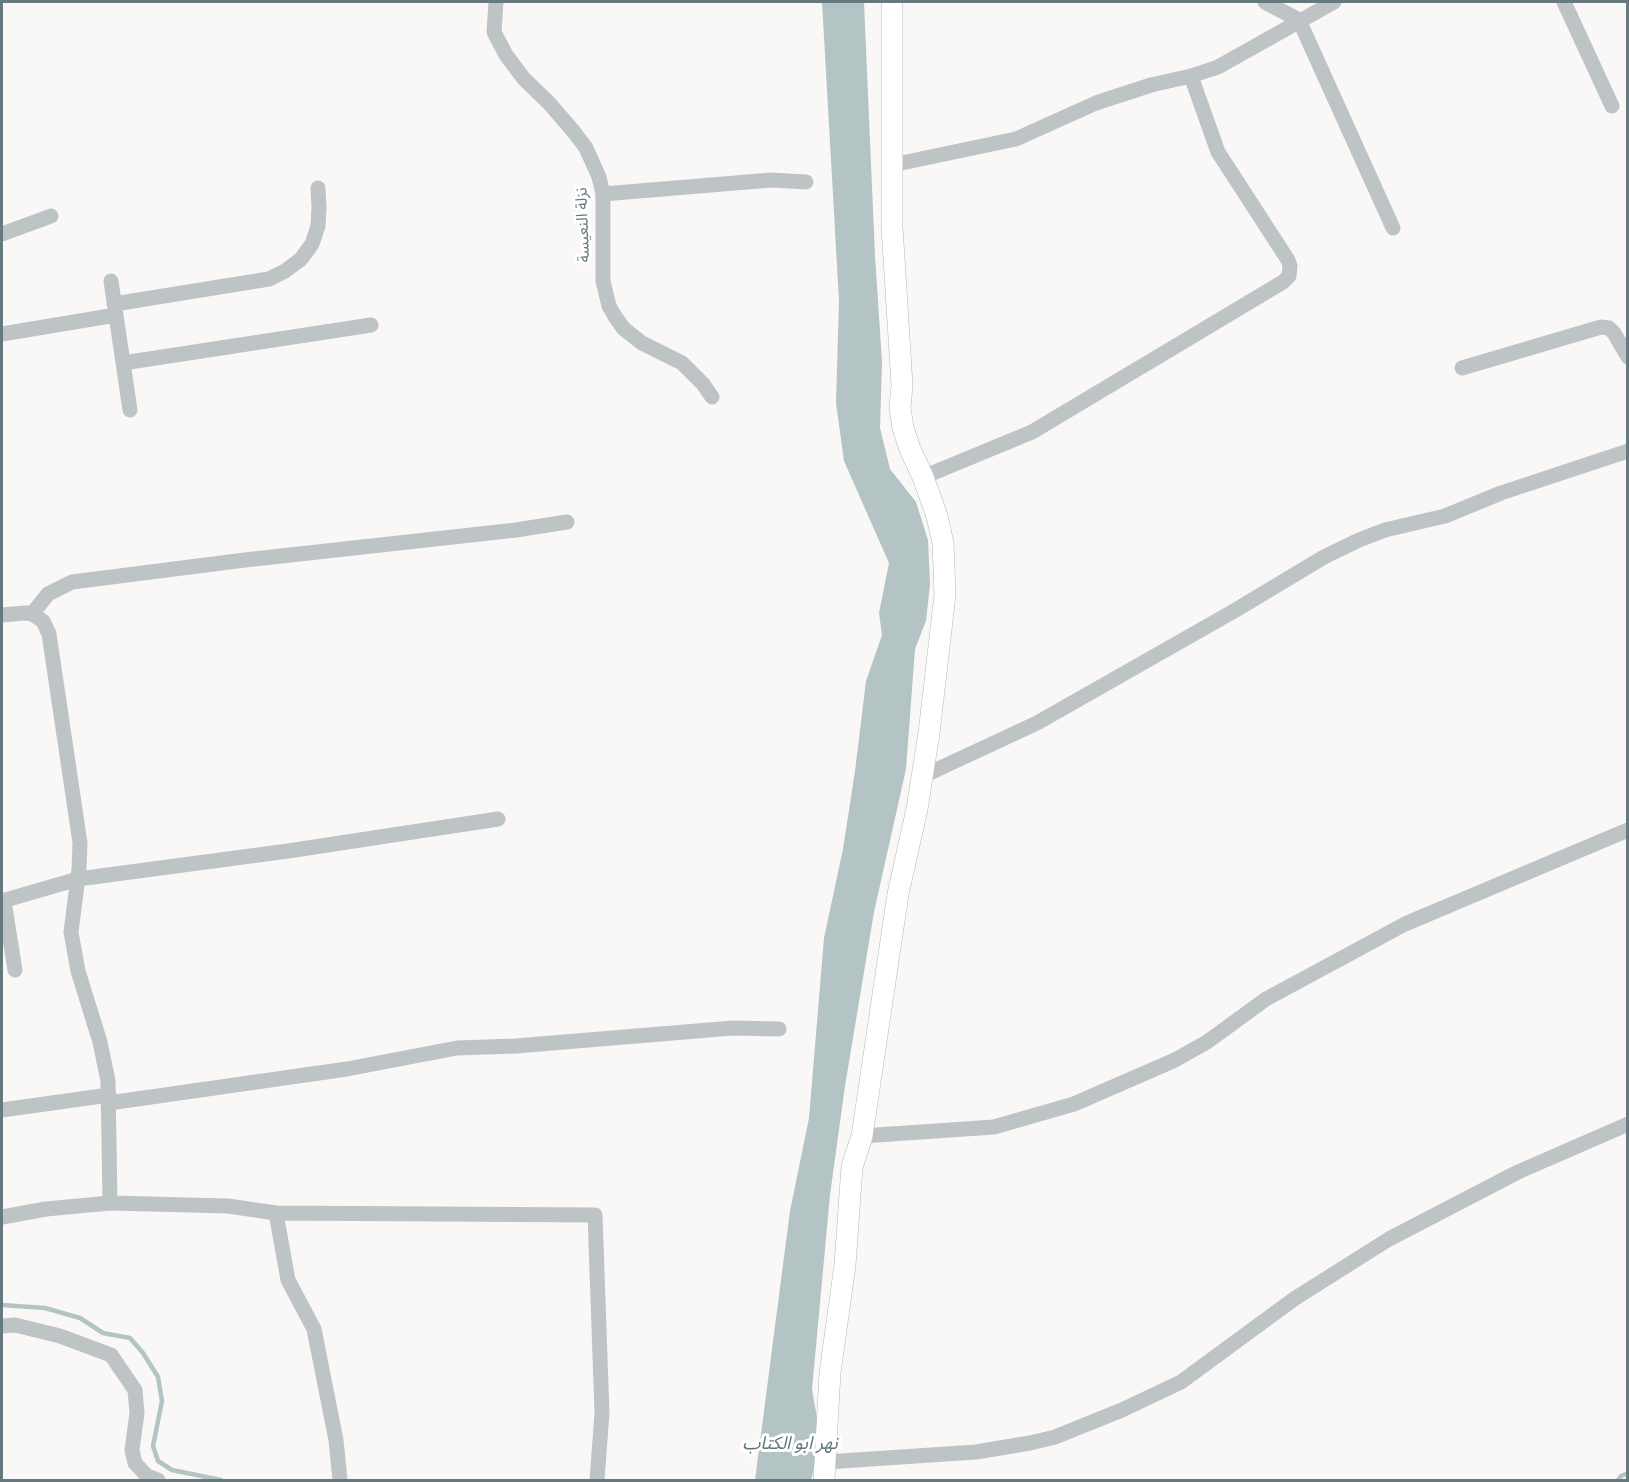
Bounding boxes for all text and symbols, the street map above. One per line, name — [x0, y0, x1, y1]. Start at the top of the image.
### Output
street label: نزلة النعيسة — [572, 187, 594, 263]
water label: نهر ابو الكتاب — [742, 1433, 838, 1455]

